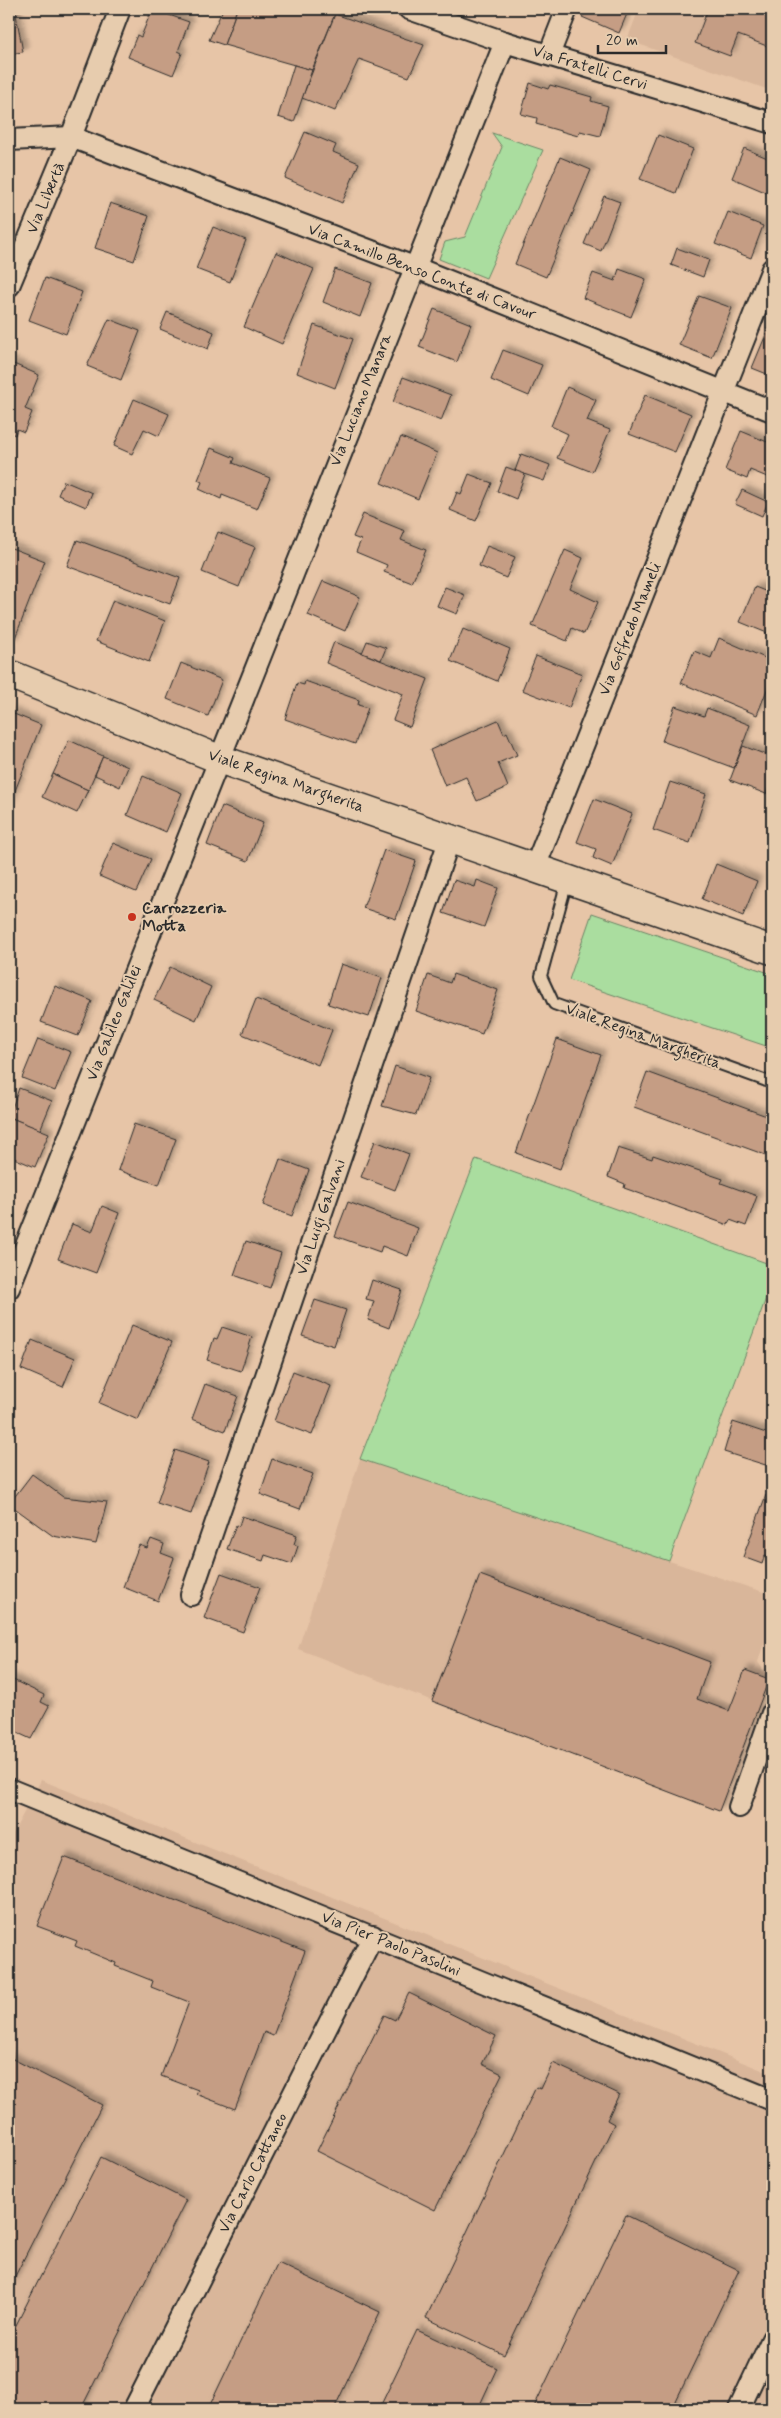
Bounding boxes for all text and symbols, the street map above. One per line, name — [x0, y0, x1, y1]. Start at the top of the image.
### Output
scale bar — [598, 22, 666, 54]
text: 20 m — [606, 31, 638, 51]
street label: Via Fratelli Cervi — [530, 41, 650, 95]
street label: Via Libertà — [22, 159, 70, 237]
street label: Via Camillo Benso Conte di Cavour — [305, 219, 539, 325]
street label: Via Luciano Manara — [325, 330, 397, 469]
street label: Via Goffredo Mameli — [594, 559, 666, 699]
street label: Viale Regina Margherita — [205, 744, 367, 818]
place label: Carrozzeria Motta — [142, 898, 226, 937]
marker: Carrozzeria Motta — [126, 911, 138, 923]
street label: Via Galileo Galilei — [81, 962, 147, 1084]
street label: Viale Regina Margherita — [562, 998, 723, 1075]
street label: Via Luigi Galvani — [291, 1156, 352, 1278]
street label: Via Pier Paolo Pasolini — [318, 1906, 464, 1982]
street label: Via Carlo Cattaneo — [214, 2109, 292, 2237]

